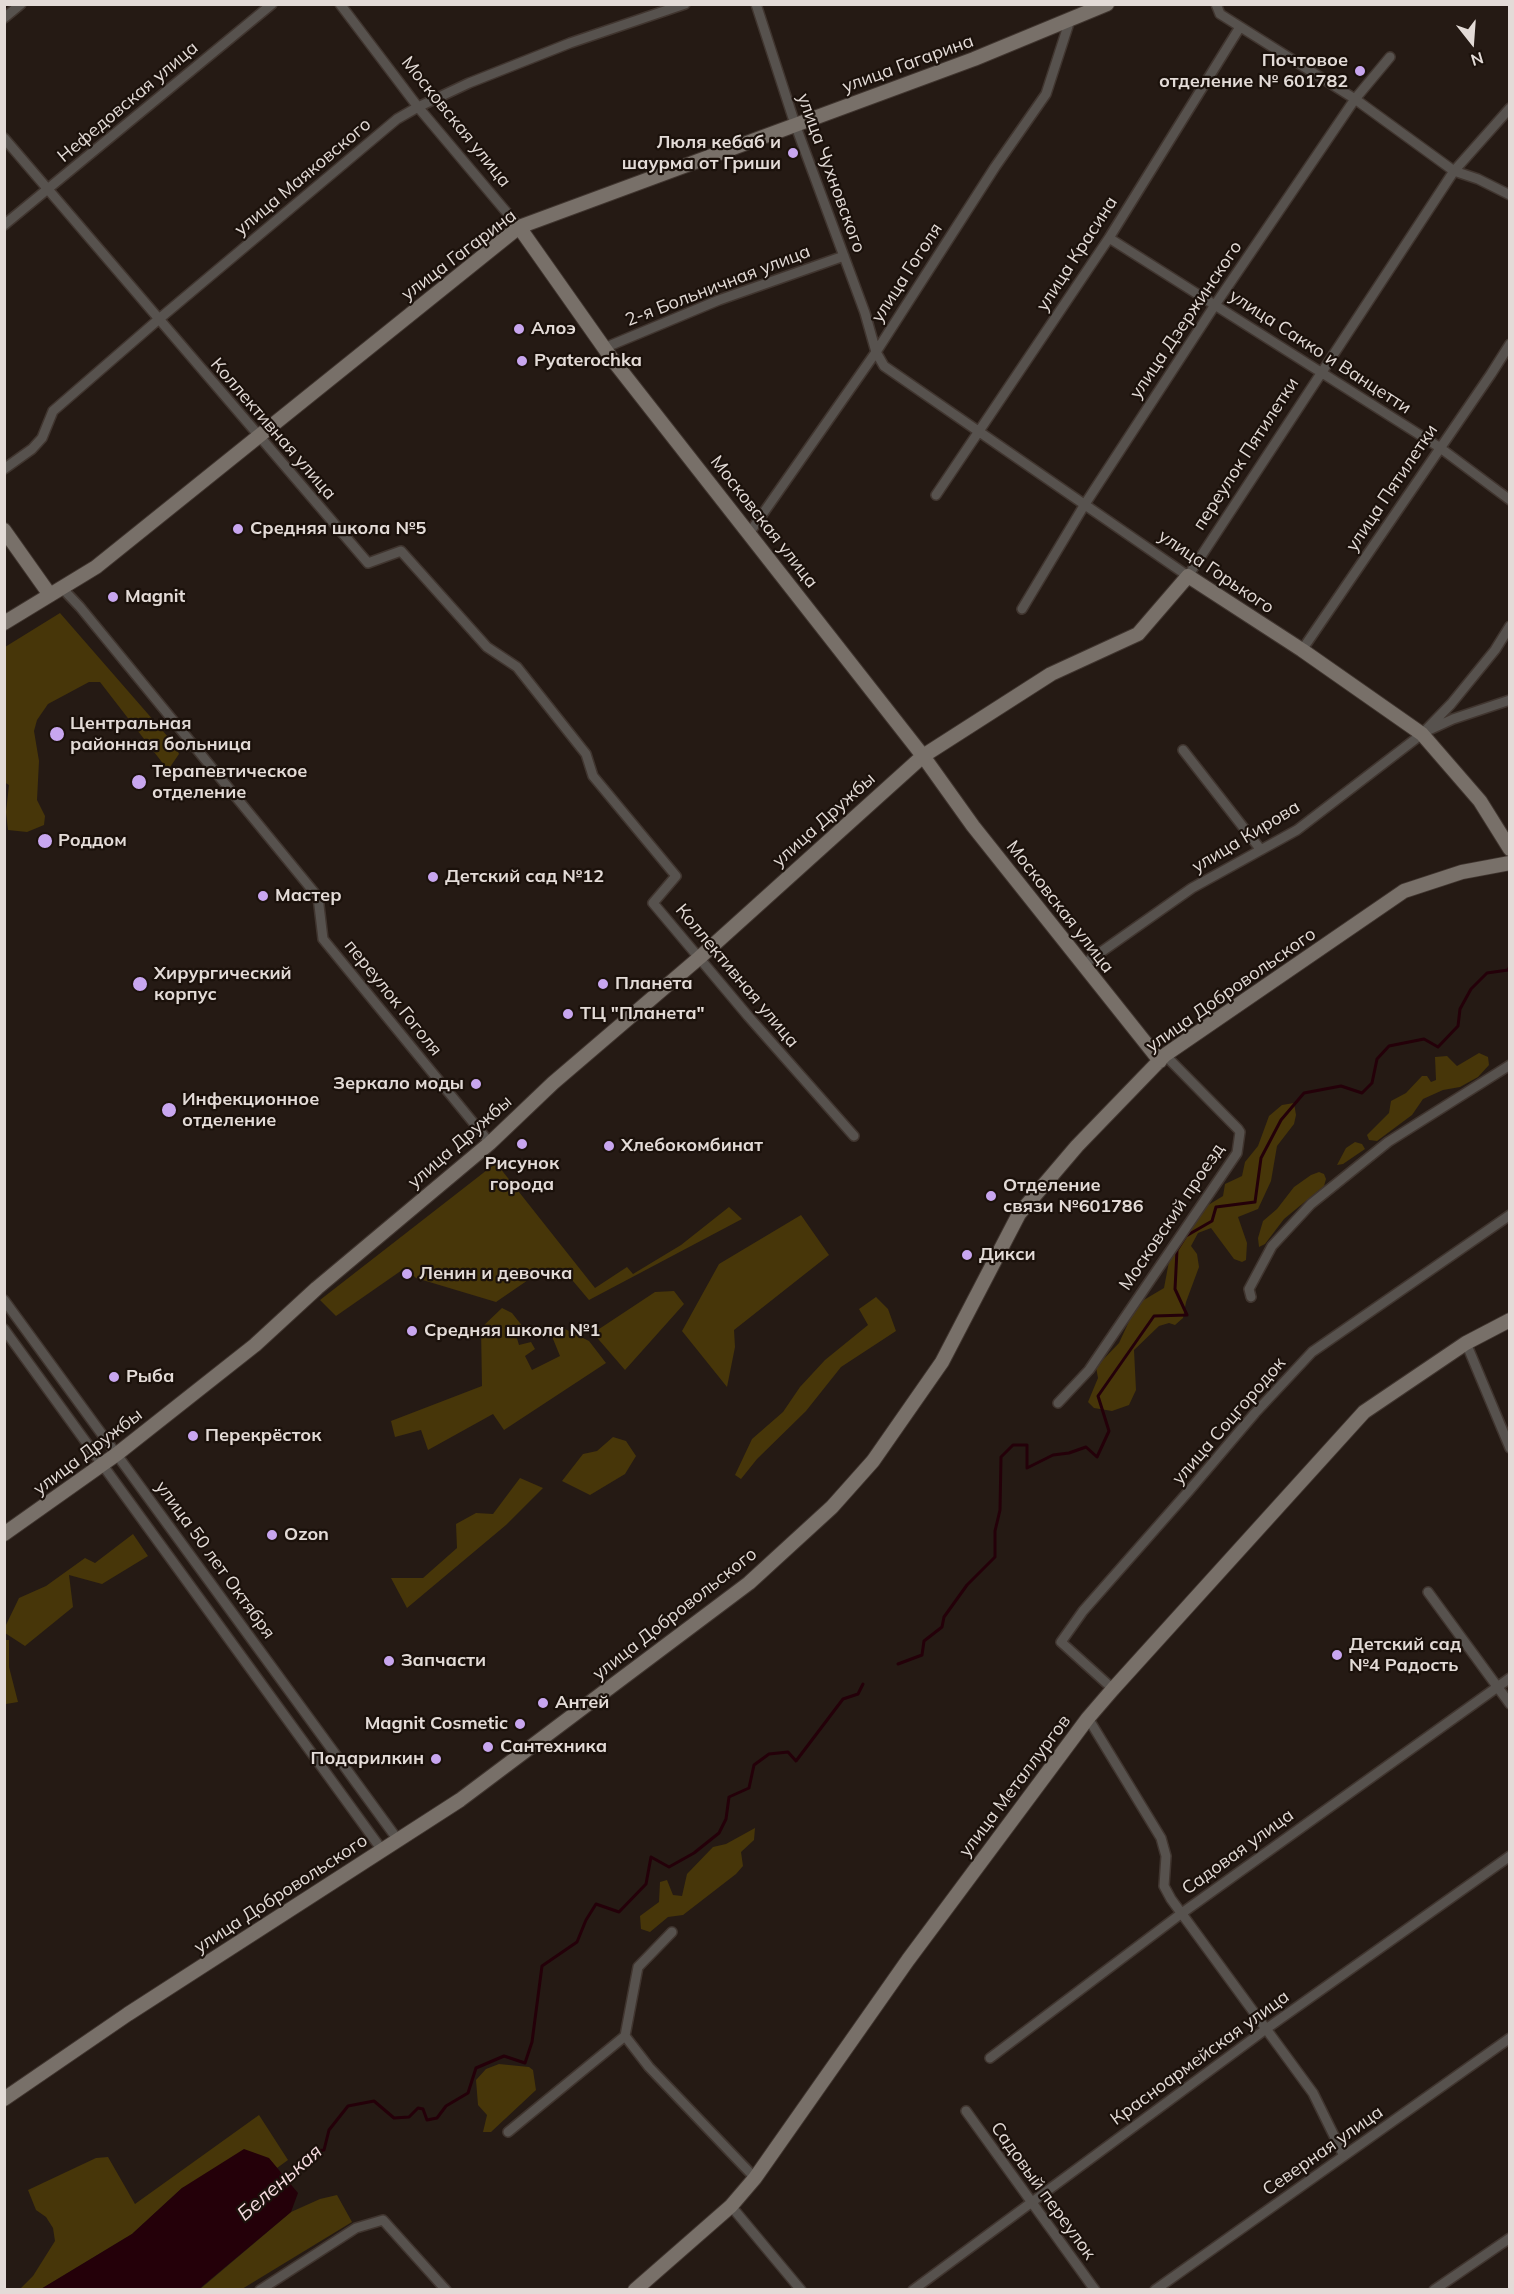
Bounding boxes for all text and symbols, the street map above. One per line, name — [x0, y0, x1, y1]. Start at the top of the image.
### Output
north arrow — [1442, 12, 1502, 72]
street label: улица Гагарина — [839, 30, 977, 98]
street label: Нефедовская улица — [53, 37, 203, 167]
text: N — [1469, 48, 1486, 71]
place label: Почтовое отделение № 601782 — [1159, 50, 1348, 92]
street label: Московская улица — [397, 52, 515, 192]
marker: Почтовое отделение № 601782 — [1353, 64, 1367, 78]
street label: улица Чухновского — [792, 90, 870, 256]
street label: улица Маяковского — [230, 114, 376, 240]
place label: Люля кебаб и шаурма от Гриши — [622, 132, 781, 174]
marker: Люля кебаб и шаурма от Гриши — [786, 146, 800, 160]
street label: улица Красина — [1032, 193, 1122, 315]
street label: улица Гагарина — [397, 205, 521, 305]
street label: улица Гоголя — [867, 219, 947, 327]
street label: улица Дзержинского — [1125, 237, 1247, 403]
street label: 2-я Больничная улица — [622, 241, 814, 331]
street label: улица Сакко и Ванцетти — [1225, 285, 1415, 419]
place label: Алоэ — [531, 318, 576, 340]
marker: Алоэ — [512, 322, 526, 336]
place label: Pyaterochka — [534, 350, 642, 372]
street label: Коллективная улица — [206, 354, 340, 504]
marker: Pyaterochka — [515, 354, 529, 368]
street label: переулок Пятилетки — [1189, 374, 1303, 534]
street label: улица Пятилетки — [1341, 420, 1443, 556]
street label: Московская улица — [706, 452, 822, 592]
place label: Средняя школа №5 — [250, 518, 426, 540]
marker: Средняя школа №5 — [231, 522, 245, 536]
street label: улица Горького — [1154, 525, 1278, 619]
place label: Magnit — [125, 586, 185, 608]
marker: Magnit — [106, 590, 120, 604]
place label: Центральная районная больница — [70, 713, 251, 756]
marker: Центральная районная больница — [48, 725, 66, 743]
place label: Терапевтическое отделение — [152, 761, 307, 804]
street label: улица Дружбы — [768, 768, 880, 872]
marker: Терапевтическое отделение — [130, 773, 148, 791]
street label: улица Кирова — [1188, 796, 1304, 878]
place label: Роддом — [58, 830, 127, 852]
marker: Роддом — [36, 832, 54, 850]
street label: Московская улица — [1002, 837, 1118, 977]
place label: Детский сад №12 — [445, 866, 604, 888]
marker: Детский сад №12 — [426, 870, 440, 884]
place label: Мастер — [275, 885, 342, 907]
marker: Мастер — [256, 889, 270, 903]
street label: Коллективная улица — [671, 900, 803, 1052]
street label: улица Добровольского — [1142, 923, 1320, 1057]
street label: переулок Гоголя — [340, 936, 446, 1060]
place label: Хирургический корпус — [154, 963, 292, 1006]
place label: Планета — [615, 973, 693, 995]
marker: Хирургический корпус — [131, 975, 149, 993]
marker: Планета — [596, 977, 610, 991]
place label: ТЦ "Планета" — [580, 1003, 705, 1025]
marker: ТЦ "Планета" — [561, 1007, 575, 1021]
place label: Зеркало моды — [333, 1073, 464, 1095]
marker: Зеркало моды — [469, 1077, 483, 1091]
place label: Инфекционное отделение — [182, 1089, 319, 1132]
street label: улица Дружбы — [404, 1091, 516, 1193]
marker: Инфекционное отделение — [160, 1101, 178, 1119]
place label: Хлебокомбинат — [621, 1135, 763, 1157]
marker: Рисунок города — [515, 1137, 529, 1151]
marker: Хлебокомбинат — [602, 1139, 616, 1153]
street label: Московский проезд — [1115, 1139, 1229, 1295]
place label: Рисунок города — [485, 1153, 559, 1196]
place label: Отделение связи №601786 — [1003, 1175, 1143, 1218]
marker: Отделение связи №601786 — [984, 1189, 998, 1203]
place label: Дикси — [979, 1244, 1036, 1266]
marker: Дикси — [960, 1248, 974, 1262]
place label: Ленин и девочка — [419, 1263, 572, 1285]
marker: Ленин и девочка — [400, 1267, 414, 1281]
place label: Средняя школа №1 — [424, 1320, 600, 1342]
marker: Средняя школа №1 — [405, 1324, 419, 1338]
street label: улица Соцгородок — [1168, 1353, 1290, 1489]
place label: Рыба — [126, 1366, 174, 1388]
marker: Рыба — [107, 1370, 121, 1384]
street label: улица Дружбы — [29, 1404, 147, 1500]
place label: Перекрёсток — [205, 1425, 321, 1447]
marker: Перекрёсток — [186, 1429, 200, 1443]
street label: улица 50 лет Октября — [150, 1477, 280, 1643]
place label: Ozon — [284, 1524, 329, 1546]
marker: Ozon — [265, 1528, 279, 1542]
street label: улица Добровольского — [589, 1543, 761, 1685]
place label: Детский сад №4 Радость — [1349, 1634, 1461, 1676]
marker: Детский сад №4 Радость — [1330, 1648, 1344, 1662]
place label: Запчасти — [401, 1650, 486, 1672]
marker: Запчасти — [382, 1654, 396, 1668]
place label: Антей — [555, 1692, 609, 1714]
marker: Антей — [536, 1696, 550, 1710]
street label: улица Металлургов — [955, 1711, 1075, 1861]
place label: Magnit Cosmetic — [365, 1713, 508, 1735]
marker: Magnit Cosmetic — [513, 1717, 527, 1731]
place label: Сантехника — [500, 1736, 607, 1758]
marker: Сантехника — [481, 1740, 495, 1754]
place label: Подарилкин — [310, 1748, 424, 1770]
marker: Подарилкин — [429, 1752, 443, 1766]
street label: Садовая улица — [1178, 1804, 1298, 1900]
street label: улица Добровольского — [190, 1830, 372, 1958]
street label: Красноармейская улица — [1106, 1986, 1294, 2130]
street label: Северная улица — [1259, 2101, 1387, 2201]
street label: Садовый переулок — [986, 2118, 1100, 2264]
water label: Беленькая — [233, 2140, 327, 2226]

